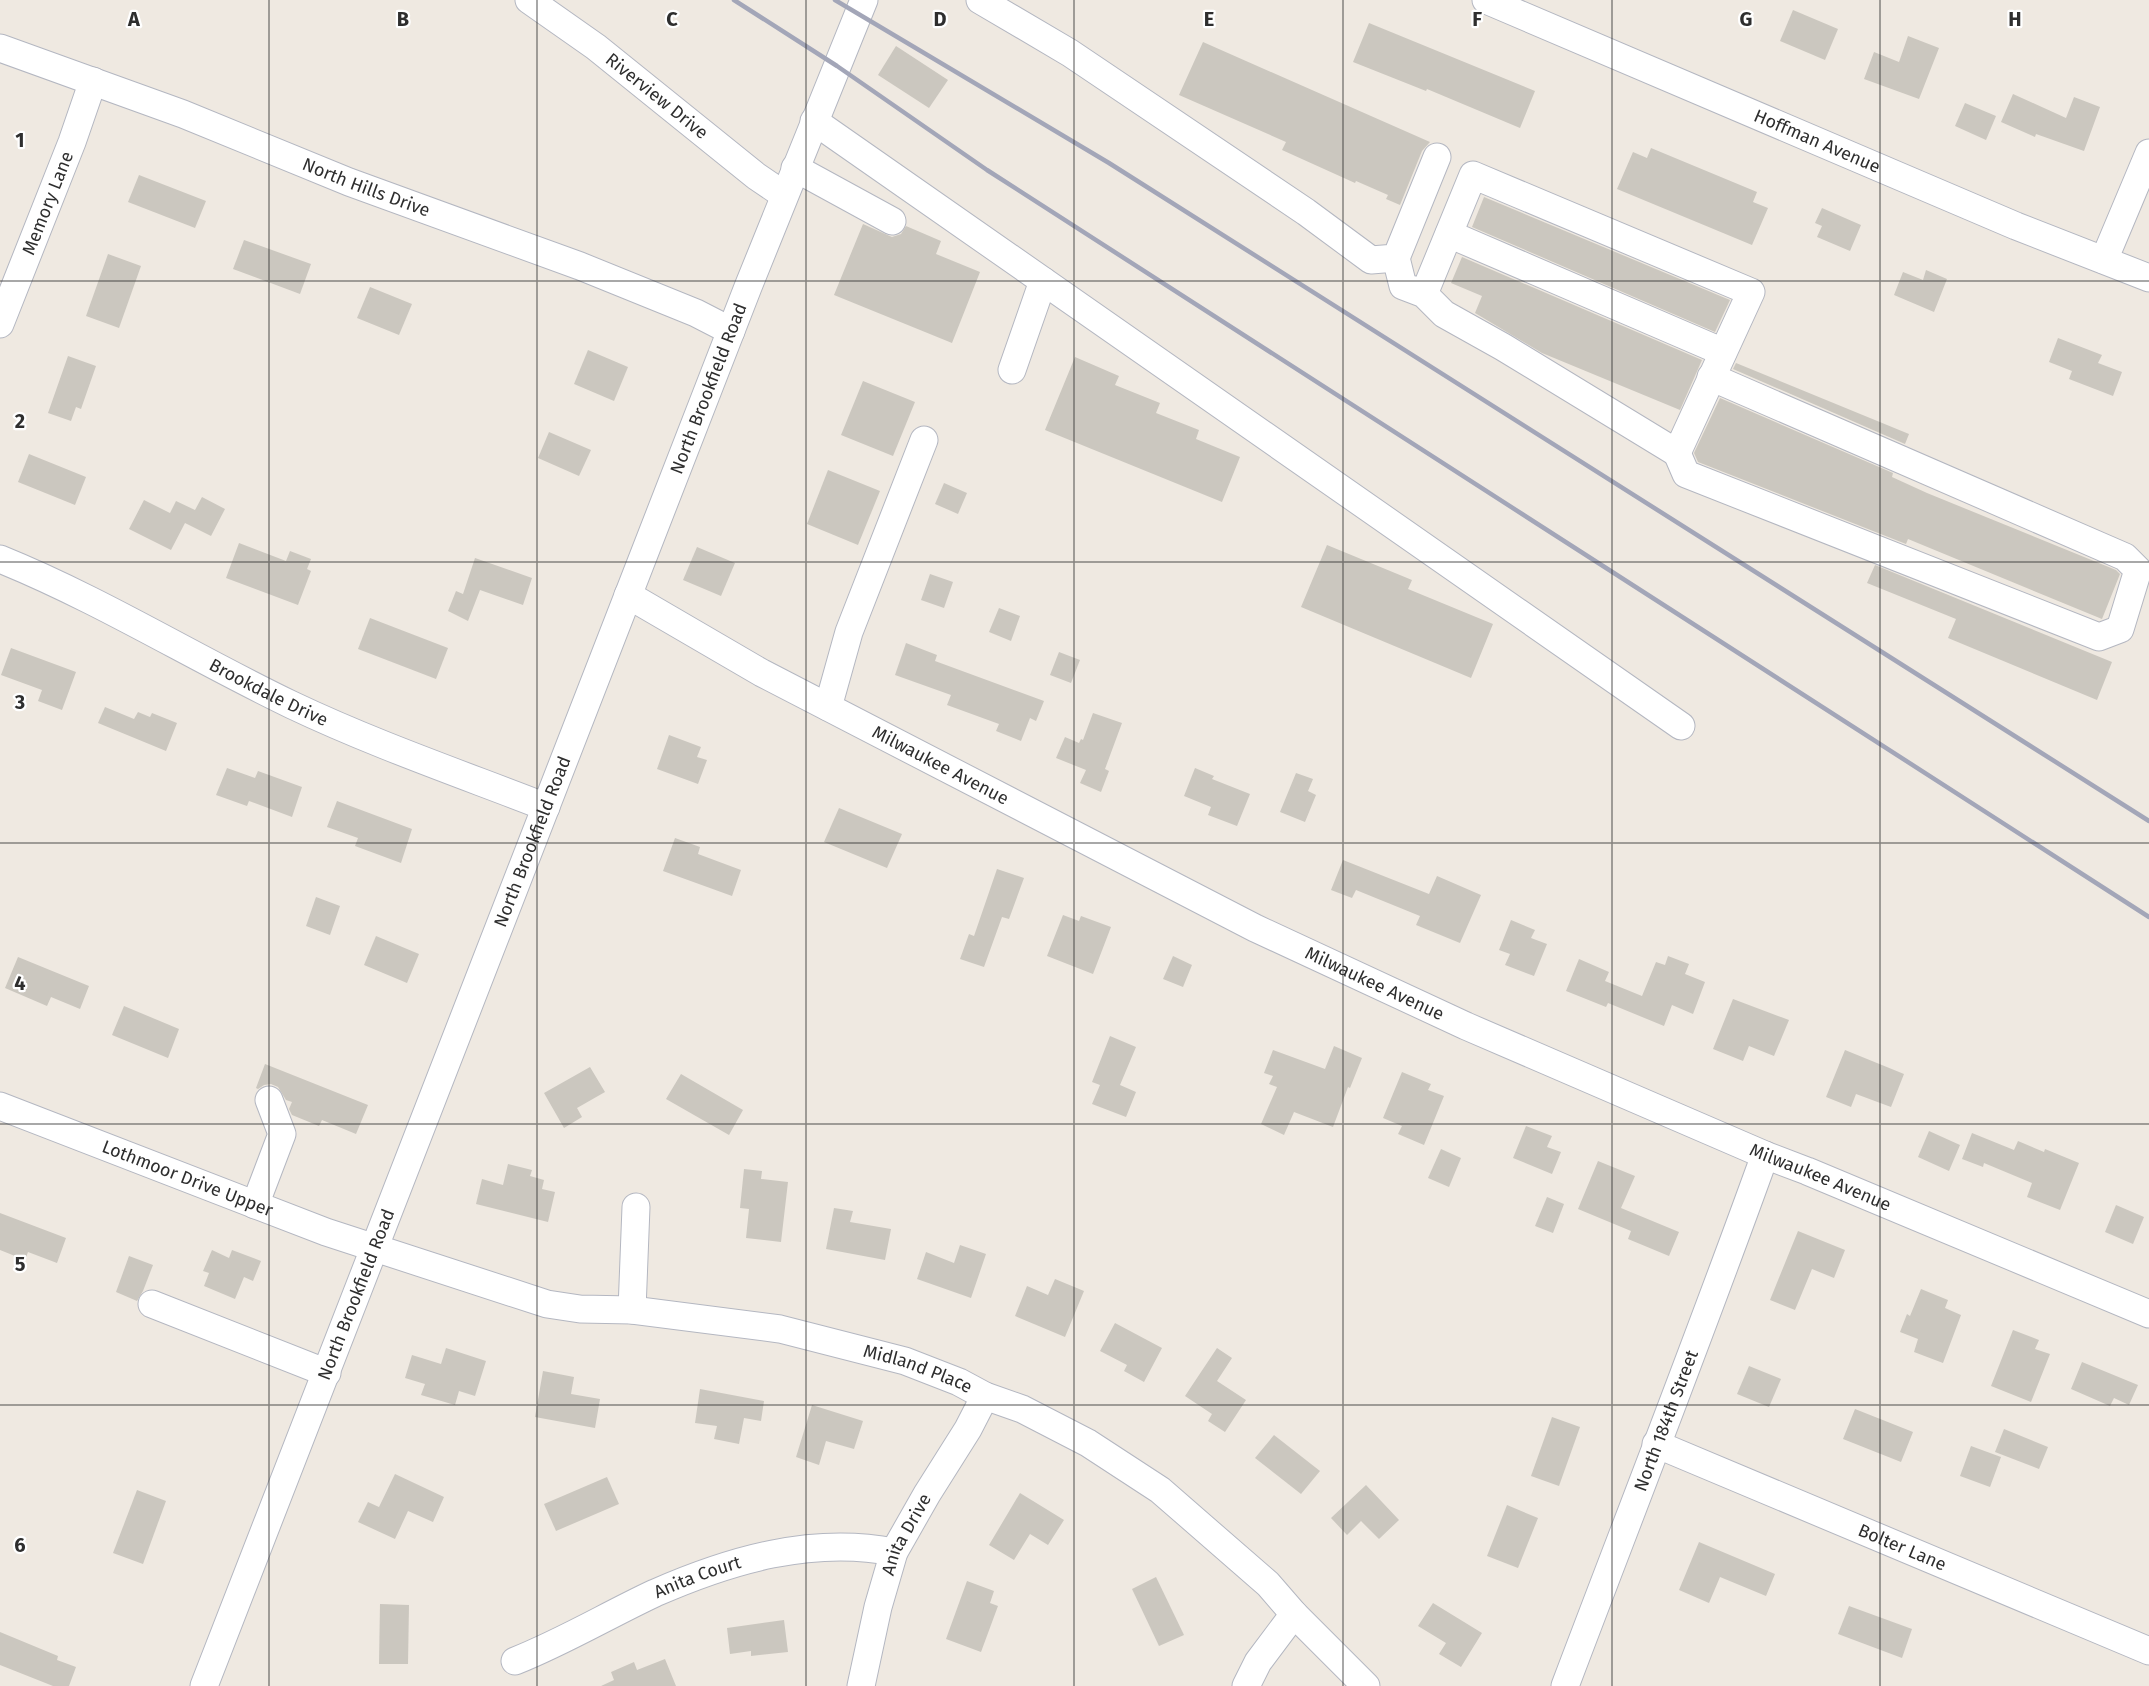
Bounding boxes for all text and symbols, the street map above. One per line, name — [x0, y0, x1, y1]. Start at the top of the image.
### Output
text: A — [127, 7, 141, 31]
text: B — [397, 7, 409, 31]
text: C — [666, 7, 678, 31]
text: D — [933, 7, 947, 31]
text: E — [1204, 7, 1214, 31]
text: F — [1472, 7, 1482, 31]
text: G — [1740, 7, 1752, 31]
text: H — [2008, 7, 2022, 31]
street label: Riverview Drive — [601, 48, 712, 144]
street label: Hoffman Avenue — [1751, 105, 1884, 178]
text: 1 — [15, 128, 25, 152]
street label: Memory Lane — [17, 148, 78, 258]
street label: North Hills Drive — [299, 153, 433, 222]
street label: North Brookfield Road — [665, 300, 752, 477]
text: 2 — [15, 409, 25, 433]
street label: Brookdale Drive — [205, 654, 331, 731]
text: 3 — [14, 690, 25, 714]
street label: Milwaukee Avenue — [869, 721, 1012, 810]
street label: North Brookfield Road — [489, 753, 576, 930]
street label: Milwaukee Avenue — [1302, 942, 1448, 1025]
text: 4 — [14, 971, 26, 995]
street label: Lothmoor Drive Upper — [99, 1136, 276, 1221]
street label: Milwaukee Avenue — [1746, 1139, 1894, 1216]
street label: North Brookfield Road — [313, 1206, 399, 1383]
text: 5 — [15, 1252, 26, 1276]
street label: Midland Place — [861, 1340, 976, 1398]
street label: North 184th Street — [1629, 1346, 1703, 1494]
street label: Anita Drive — [877, 1490, 936, 1578]
street label: Bolter Lane — [1855, 1519, 1950, 1576]
text: 6 — [14, 1533, 26, 1557]
street label: Anita Court — [650, 1551, 744, 1603]

